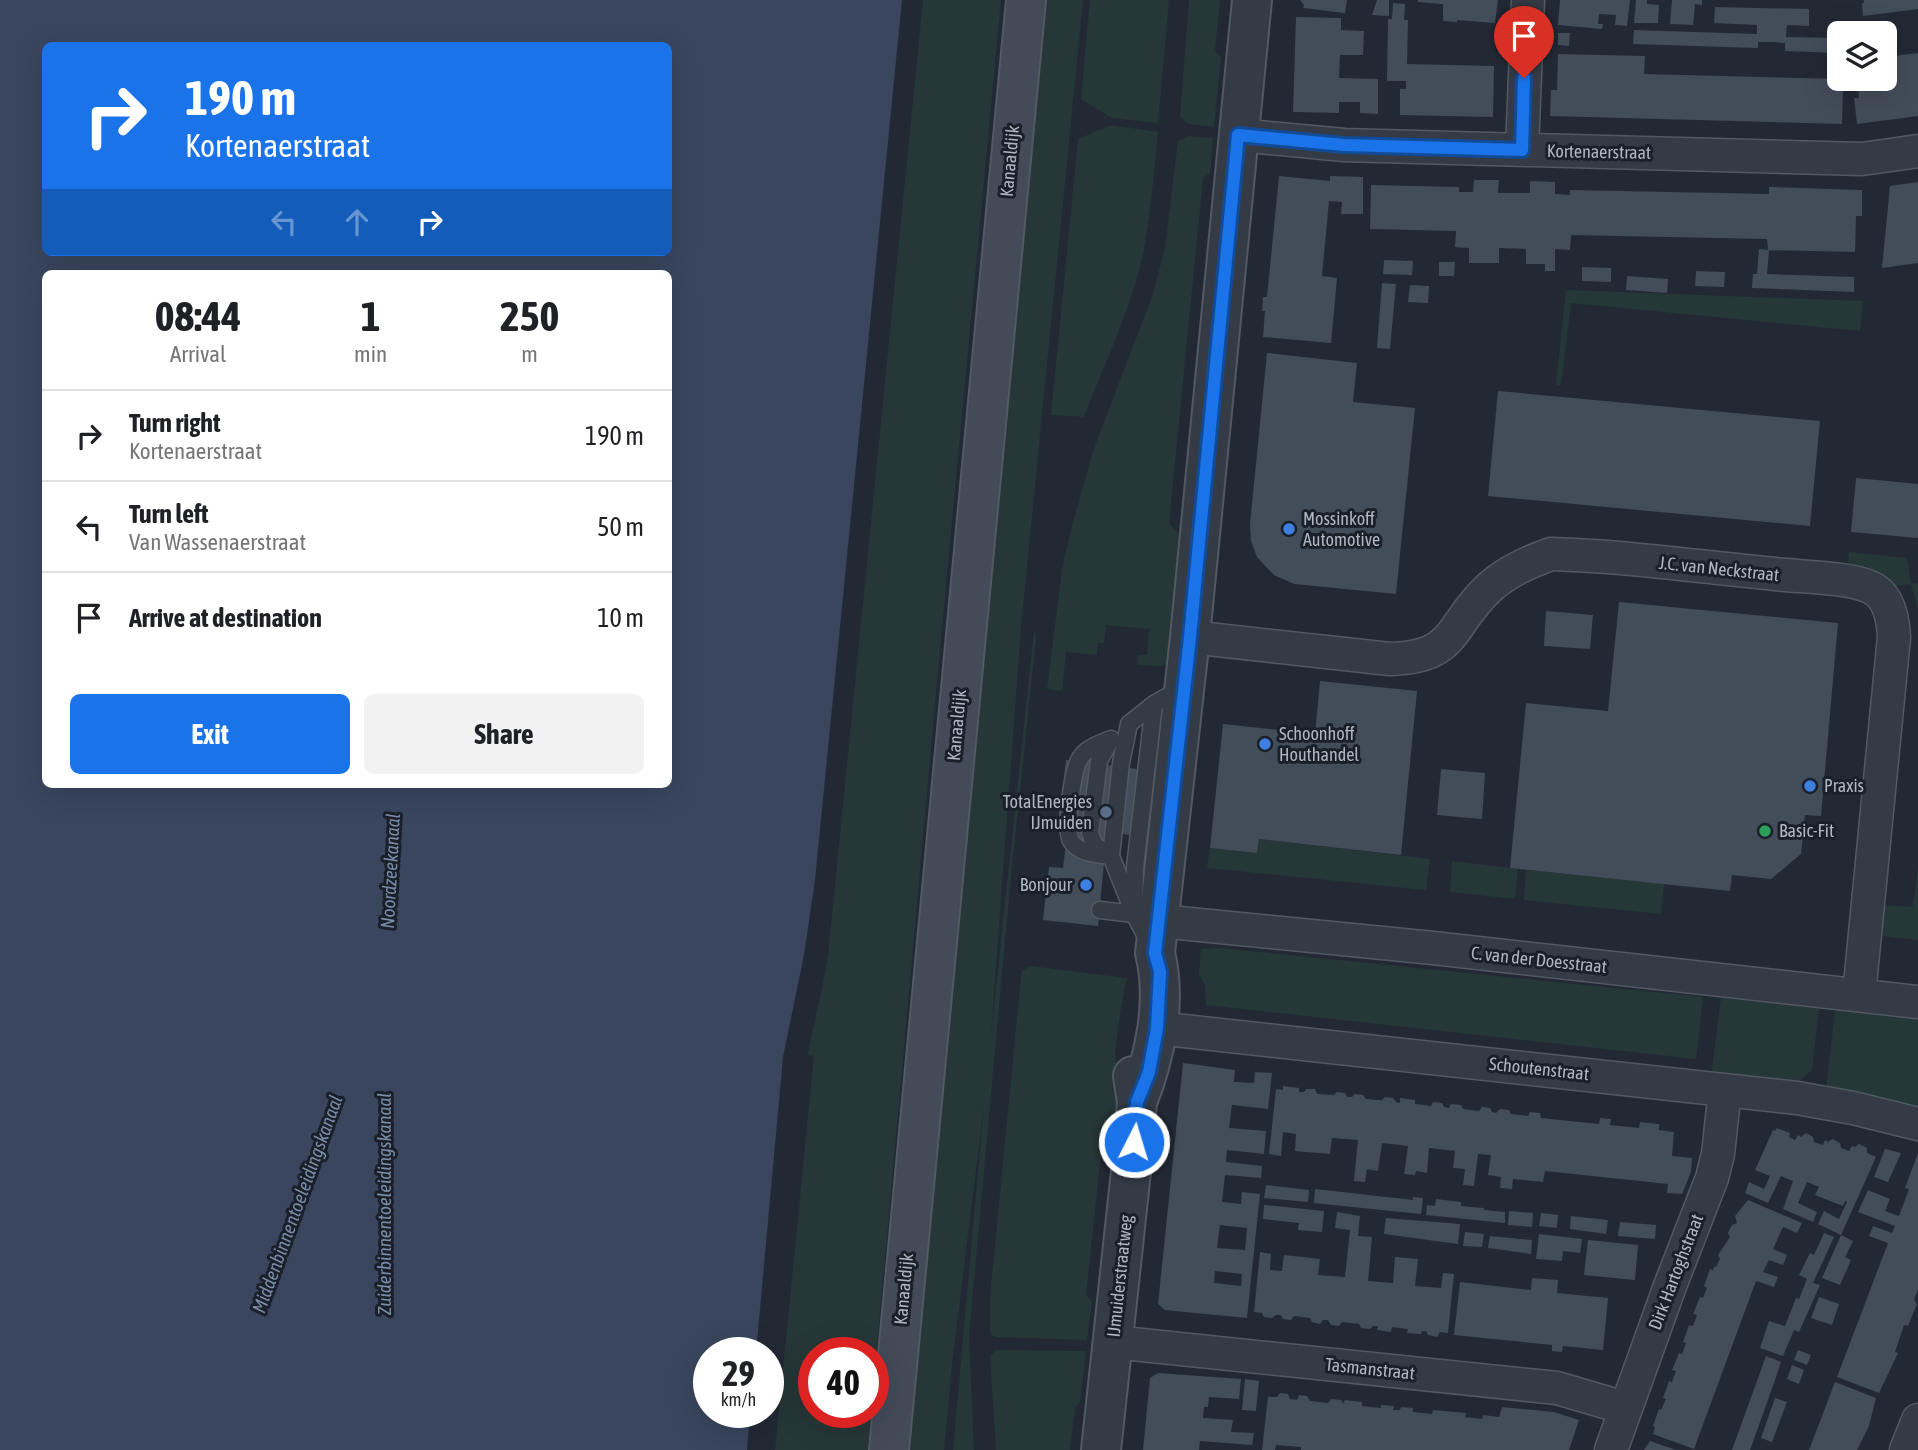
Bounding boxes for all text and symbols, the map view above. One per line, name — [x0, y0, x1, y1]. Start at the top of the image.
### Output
pin — [1494, 6, 1554, 78]
icon: arrive — [1505, 17, 1543, 55]
map controls — [1827, 21, 1897, 91]
button: layers — [1827, 21, 1897, 91]
text: 190 m — [185, 69, 296, 125]
icon: right — [70, 70, 161, 161]
street label: Kanaaldijk — [996, 124, 1023, 198]
text: Kortenaerstraat — [185, 127, 370, 164]
street label: Kortenaerstraat — [1547, 140, 1651, 163]
icon: left — [265, 203, 303, 241]
icon: ahead — [338, 203, 376, 241]
icon: right — [411, 203, 449, 241]
text: 08:44 — [155, 292, 241, 340]
text: 1 — [361, 292, 380, 340]
text: 250 — [500, 292, 559, 340]
text: Arrival — [170, 341, 226, 367]
text: min — [354, 341, 387, 367]
text: m — [521, 341, 538, 367]
text: Turn right — [129, 408, 220, 438]
icon: right — [70, 417, 108, 455]
text: 190 m — [585, 421, 644, 451]
text: Kortenaerstraat — [129, 438, 262, 464]
text: Turn left — [129, 499, 209, 529]
icon: left — [70, 508, 108, 546]
place label: Mossinkoff Automotive — [1303, 508, 1380, 550]
text: 50 m — [597, 512, 644, 542]
marker: Mossinkoff Automotive — [1281, 521, 1297, 537]
text: Van Wassenaerstraat — [129, 529, 306, 555]
street label: J.C. van Neckstraat — [1658, 552, 1780, 585]
icon: arrive — [70, 599, 108, 637]
text: Arrive at destination — [129, 603, 322, 633]
text: 10 m — [597, 603, 644, 633]
street label: Kanaaldijk — [943, 688, 970, 762]
button: Exit — [70, 694, 350, 774]
button: Share — [364, 694, 644, 774]
place label: Schoonhoff Houthandel — [1279, 723, 1359, 765]
marker: Schoonhoff Houthandel — [1257, 736, 1273, 752]
place label: Praxis — [1824, 775, 1864, 796]
marker: Praxis — [1802, 778, 1818, 794]
place label: TotalEnergies IJmuiden — [1003, 791, 1092, 833]
marker: TotalEnergies IJmuiden — [1098, 804, 1114, 820]
water label: Noordzeekanaal — [376, 813, 404, 929]
place label: Basic-Fit — [1779, 820, 1834, 841]
marker: Basic-Fit — [1757, 823, 1773, 839]
place label: Bonjour — [1020, 874, 1073, 895]
marker: Bonjour — [1078, 877, 1094, 893]
street label: C. van der Doesstraat — [1470, 942, 1608, 977]
street label: Schoutenstraat — [1488, 1053, 1590, 1084]
water label: Middenbinnentoeleidingskanaal — [247, 1092, 347, 1316]
water label: Zuiderbinnentoeleidingskanaal — [373, 1093, 395, 1315]
position arrow — [1097, 1105, 1171, 1179]
street label: Dirk Hartoghstraat — [1644, 1211, 1707, 1333]
street label: IJmuiderstraatweg — [1103, 1213, 1136, 1338]
street label: Kanaaldijk — [890, 1252, 917, 1326]
speed limit sign: 40 — [798, 1337, 889, 1428]
text: 29 — [722, 1353, 755, 1393]
street label: Tasmanstraat — [1324, 1353, 1416, 1384]
text: km/h — [721, 1389, 756, 1410]

